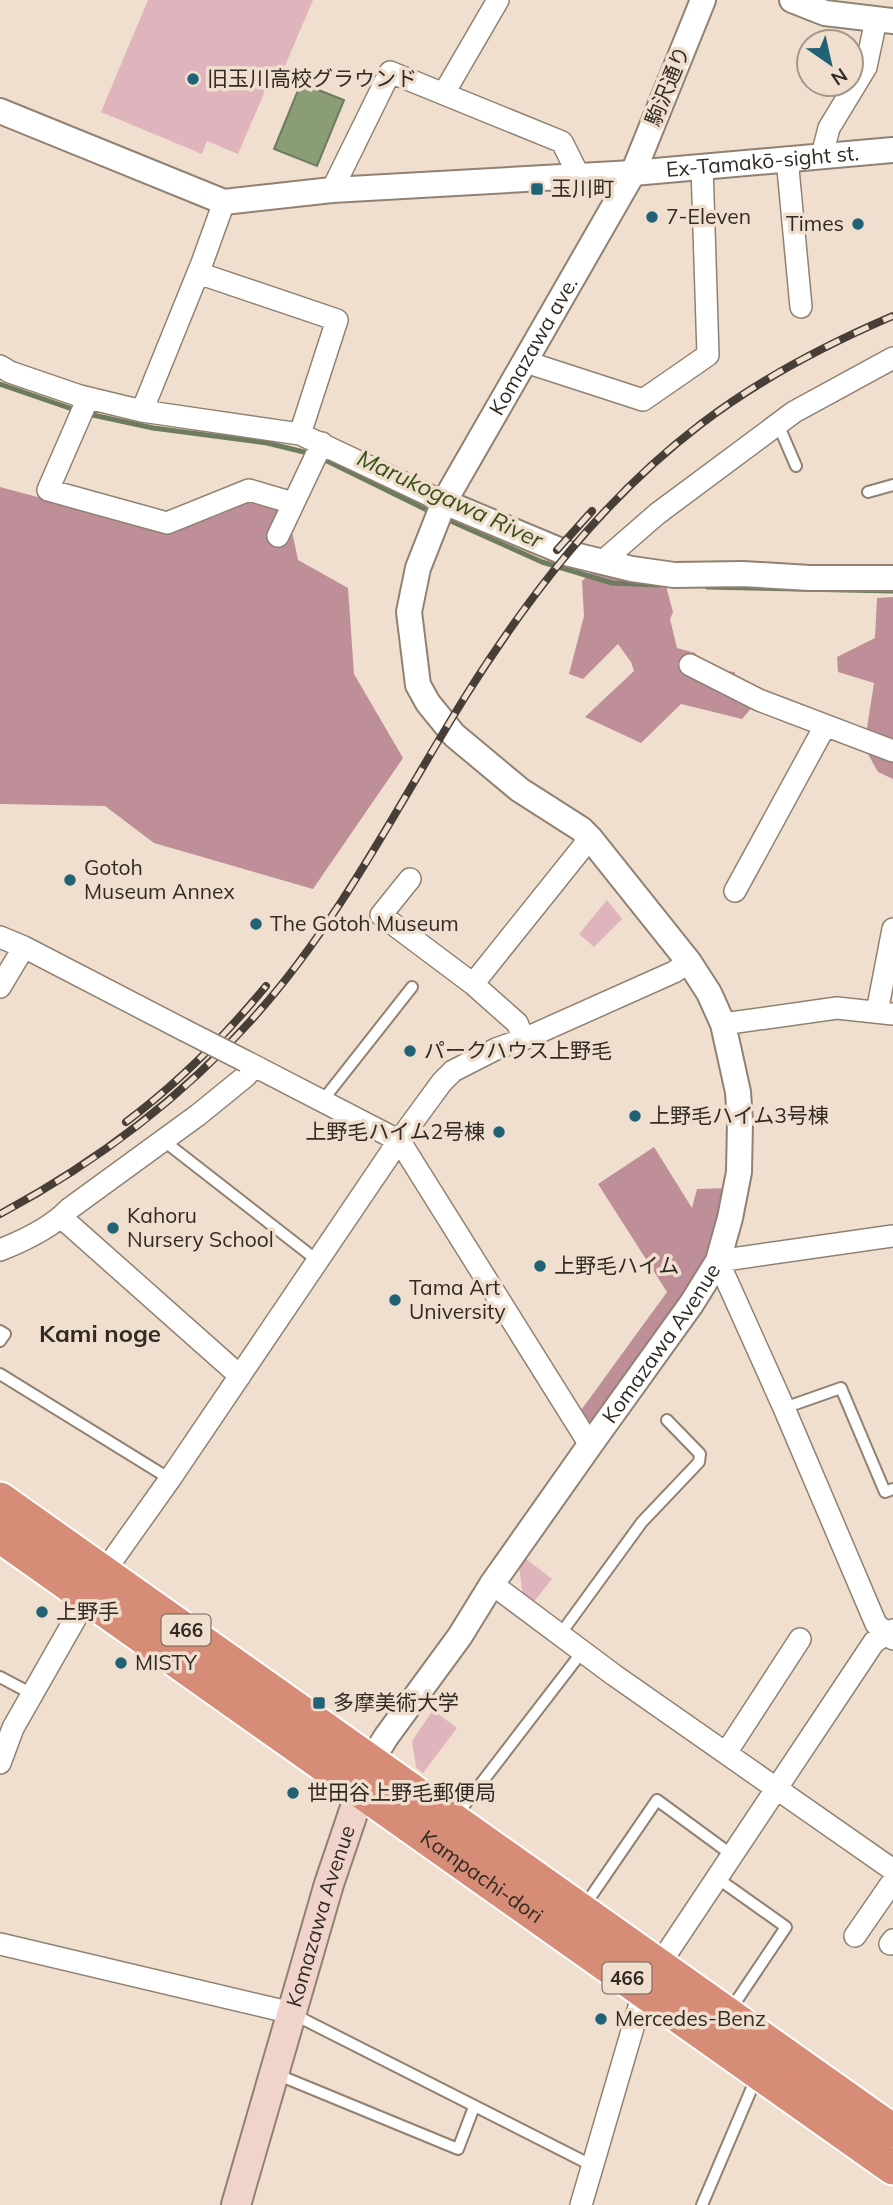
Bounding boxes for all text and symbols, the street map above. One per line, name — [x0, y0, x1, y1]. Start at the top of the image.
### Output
north arrow — [795, 28, 865, 98]
street label: 駒沢通り — [639, 42, 695, 129]
text: N — [827, 63, 852, 91]
place label: 旧玉川高校グラウンド — [207, 65, 417, 91]
marker: 旧玉川高校グラウンド — [185, 71, 201, 87]
street label: Ex-Tamakō-sight st. — [665, 139, 860, 182]
place label: 玉川町 — [551, 175, 614, 201]
marker: 玉川町 — [529, 181, 545, 197]
place label: 7-Eleven — [666, 203, 751, 229]
marker: 7-Eleven — [644, 209, 660, 225]
place label: Times — [786, 210, 844, 236]
marker: Times — [850, 216, 866, 232]
street label: Komazawa ave. — [483, 272, 583, 419]
water label: Marukogawa River — [353, 443, 549, 555]
place label: Gotoh Museum Annex — [84, 854, 235, 904]
marker: Gotoh Museum Annex — [62, 872, 78, 888]
place label: The Gotoh Museum — [270, 910, 459, 936]
marker: The Gotoh Museum — [248, 916, 264, 932]
place label: パークハウス上野毛 — [424, 1037, 612, 1063]
marker: パークハウス上野毛 — [402, 1043, 418, 1059]
place label: 上野毛ハイム3号棟 — [649, 1102, 829, 1128]
marker: 上野毛ハイム3号棟 — [627, 1108, 643, 1124]
place label: 上野毛ハイム2号棟 — [305, 1118, 485, 1144]
marker: 上野毛ハイム2号棟 — [491, 1124, 507, 1140]
place label: Kahoru Nursery School — [127, 1202, 274, 1252]
marker: Kahoru Nursery School — [105, 1220, 121, 1236]
place label: 上野毛ハイム — [554, 1252, 679, 1278]
marker: 上野毛ハイム — [532, 1258, 548, 1274]
street label: Komazawa Avenue — [596, 1258, 725, 1428]
place label: Tama Art University — [409, 1274, 506, 1324]
marker: Tama Art University — [387, 1292, 403, 1308]
district label: Kami noge — [39, 1318, 161, 1348]
place label: 上野手 — [56, 1598, 119, 1624]
marker: 上野手 — [34, 1604, 50, 1620]
road number: 466 — [162, 1614, 210, 1646]
place label: MISTY — [135, 1649, 197, 1675]
marker: MISTY — [113, 1655, 129, 1671]
place label: 多摩美術大学 — [333, 1689, 459, 1715]
marker: 多摩美術大学 — [311, 1695, 327, 1711]
place label: 世田谷上野毛郵便局 — [307, 1779, 496, 1805]
marker: 世田谷上野毛郵便局 — [285, 1785, 301, 1801]
street label: Komazawa Avenue — [280, 1822, 360, 2010]
street label: Kampachi-dori — [416, 1824, 548, 1928]
road number: 466 — [602, 1962, 652, 1994]
place label: Mercedes-Benz — [615, 2005, 766, 2031]
marker: Mercedes-Benz — [593, 2011, 609, 2027]

